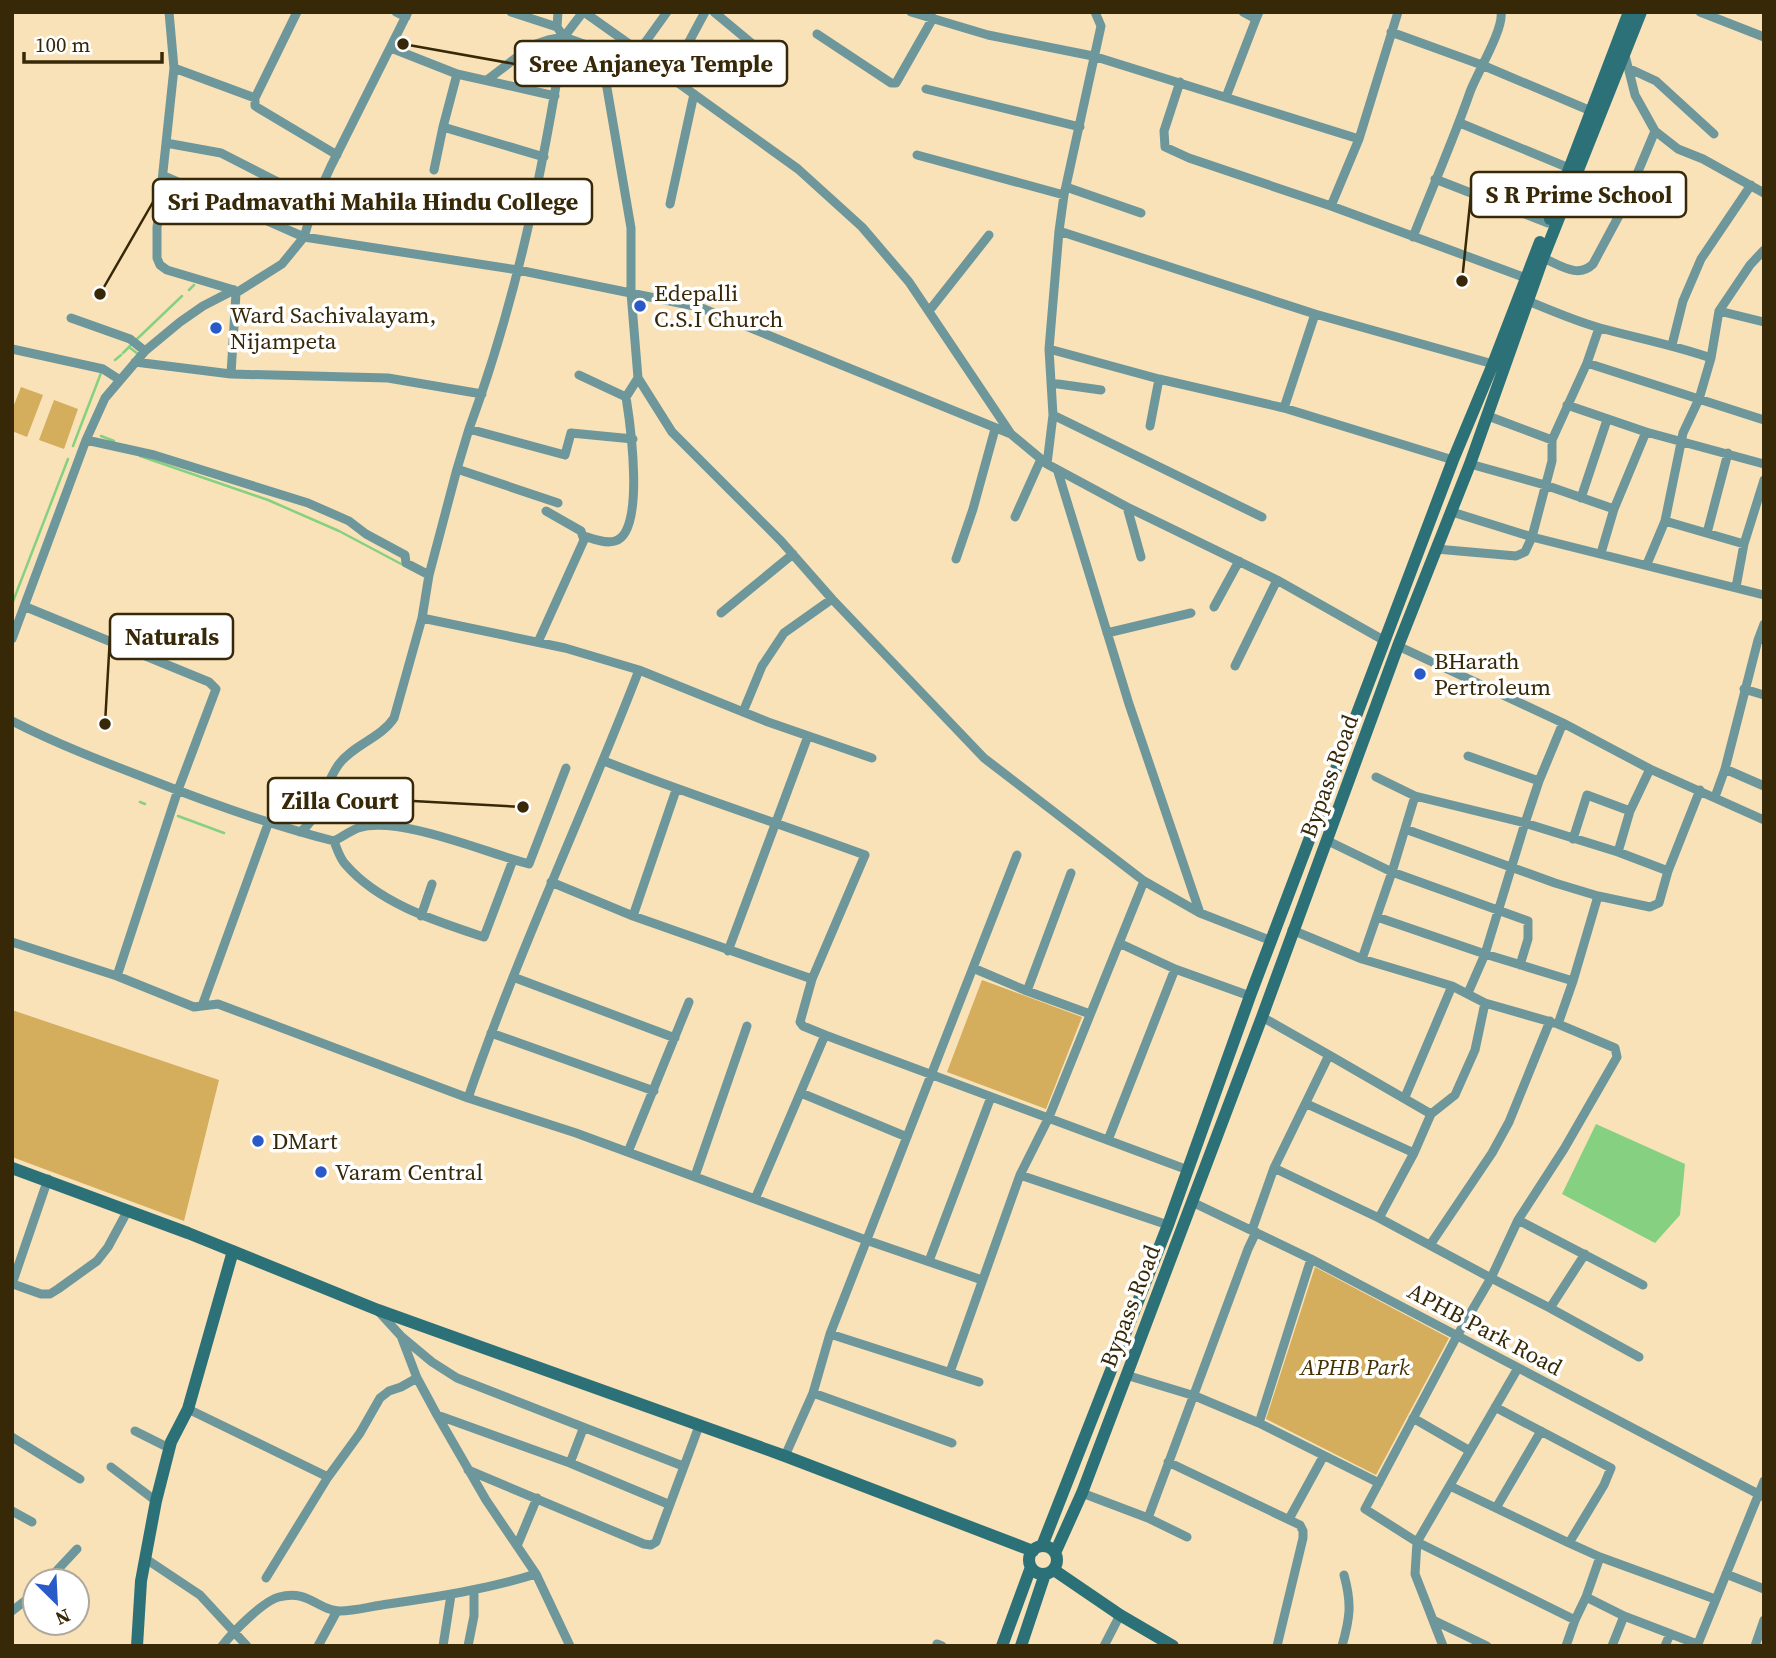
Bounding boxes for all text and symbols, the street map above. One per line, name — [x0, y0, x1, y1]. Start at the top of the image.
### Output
scale bar — [24, 21, 163, 65]
text: 100 m — [35, 30, 90, 59]
callout: Sree Anjaneya Temple — [515, 41, 787, 86]
text: Sree Anjaneya Temple — [529, 47, 773, 80]
callout: S R Prime School — [1471, 172, 1686, 217]
text: S R Prime School — [1486, 178, 1673, 211]
callout: Sri Padmavathi Mahila Hindu College — [153, 179, 592, 224]
text: Sri Padmavathi Mahila Hindu College — [168, 185, 578, 218]
place label: Edepalli C.S.I Church — [654, 277, 784, 335]
marker: Edepalli C.S.I Church — [632, 298, 648, 314]
place label: Ward Sachivalayam, Nijampeta — [230, 299, 436, 357]
marker: Ward Sachivalayam, Nijampeta — [208, 320, 224, 336]
callout: Naturals — [110, 614, 233, 659]
text: Naturals — [125, 620, 219, 653]
place label: BHarath Pertroleum — [1434, 645, 1551, 703]
marker: BHarath Pertroleum — [1412, 666, 1428, 682]
street label: Bypass Road — [1292, 710, 1366, 842]
callout: Zilla Court — [268, 778, 413, 823]
text: Zilla Court — [281, 784, 399, 817]
place label: DMart — [272, 1125, 338, 1157]
marker: DMart — [250, 1133, 266, 1149]
place label: Varam Central — [335, 1156, 483, 1188]
marker: Varam Central — [313, 1164, 329, 1180]
street label: Bypass Road — [1092, 1240, 1168, 1372]
street label: APHB Park Road — [1402, 1275, 1568, 1383]
park label: APHB Park — [1298, 1351, 1410, 1383]
north arrow — [21, 1567, 91, 1637]
text: N — [51, 1603, 75, 1632]

